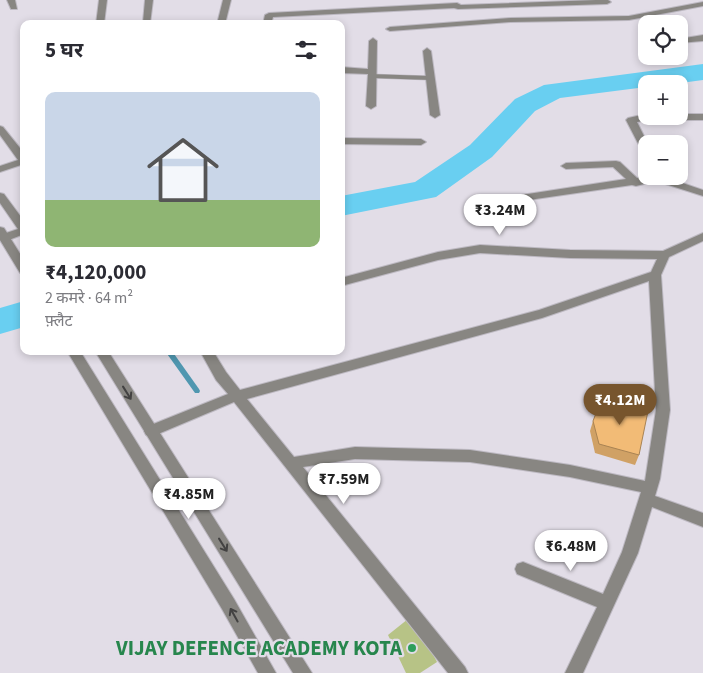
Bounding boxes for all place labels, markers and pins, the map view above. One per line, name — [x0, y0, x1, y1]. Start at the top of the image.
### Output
pin: ₹3.24M — [459, 194, 541, 236]
pin: ₹4.12M — [579, 384, 661, 426]
pin: ₹7.59M — [303, 462, 385, 505]
pin: ₹4.85M — [148, 478, 230, 520]
pin: ₹6.48M — [530, 530, 612, 572]
place label: VIJAY DEFENCE ACADEMY KOTA — [115, 633, 403, 663]
marker: VIJAY DEFENCE ACADEMY KOTA — [406, 642, 418, 654]

